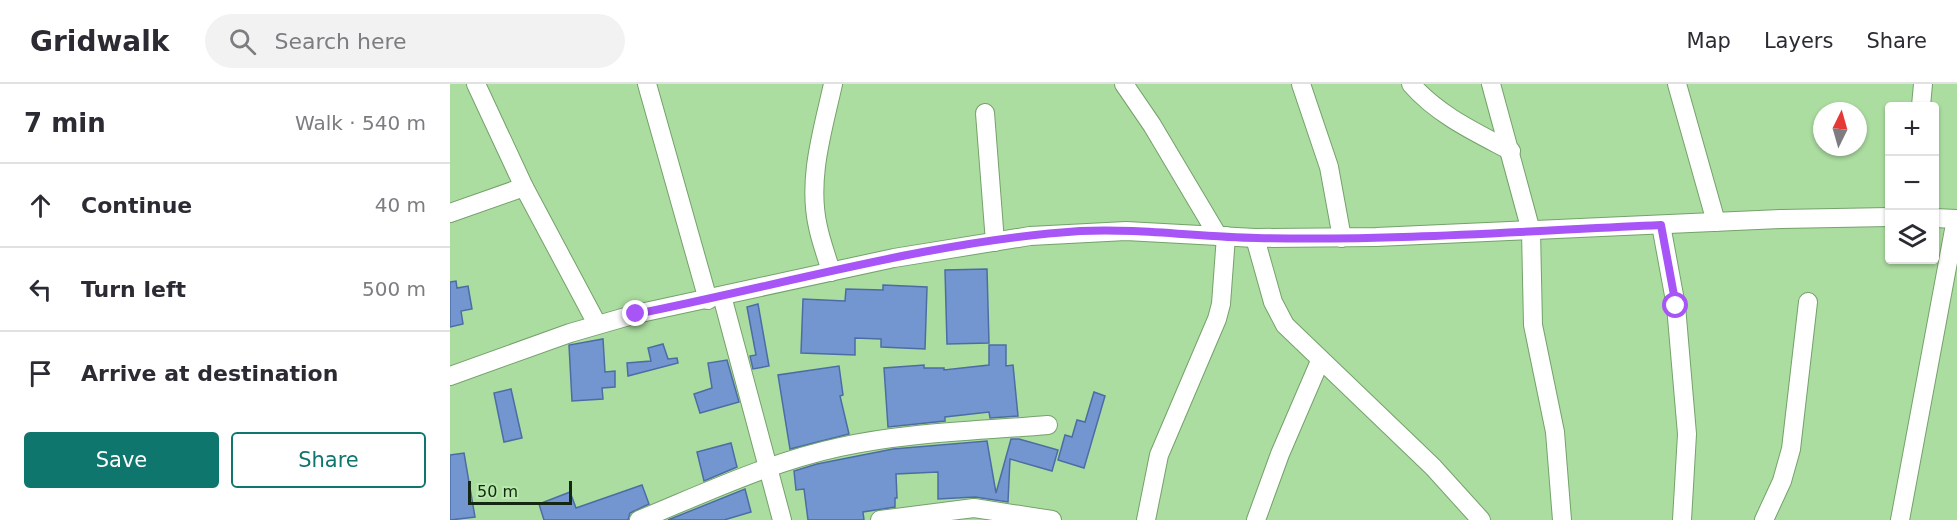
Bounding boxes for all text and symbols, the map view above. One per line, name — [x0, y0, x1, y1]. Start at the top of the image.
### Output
search box — [205, 14, 625, 68]
text: Gridwalk — [30, 25, 169, 58]
icon: search — [226, 25, 259, 58]
text: Search here — [274, 29, 407, 54]
text: Map — [1687, 29, 1731, 53]
text: Layers — [1764, 29, 1833, 53]
text: Share — [1866, 29, 1927, 53]
north arrow — [1813, 102, 1867, 156]
map controls — [1885, 102, 1939, 264]
button: + — [1885, 102, 1939, 156]
text: 7 min — [24, 108, 106, 138]
text: Walk · 540 m — [295, 111, 426, 135]
button: − — [1885, 156, 1939, 210]
icon: ahead — [24, 189, 57, 222]
text: Continue — [81, 193, 192, 218]
text: 40 m — [375, 193, 426, 217]
button: layers — [1885, 210, 1939, 264]
icon: left — [24, 273, 57, 306]
text: Turn left — [81, 277, 186, 302]
text: 500 m — [362, 277, 426, 301]
route start — [1662, 292, 1688, 318]
route end — [622, 300, 648, 326]
icon: arrive — [24, 357, 57, 390]
text: Arrive at destination — [81, 361, 338, 386]
button: Save — [24, 432, 219, 488]
button: Share — [231, 432, 426, 488]
scale bar — [468, 478, 572, 506]
text: 50 m — [477, 482, 518, 501]

